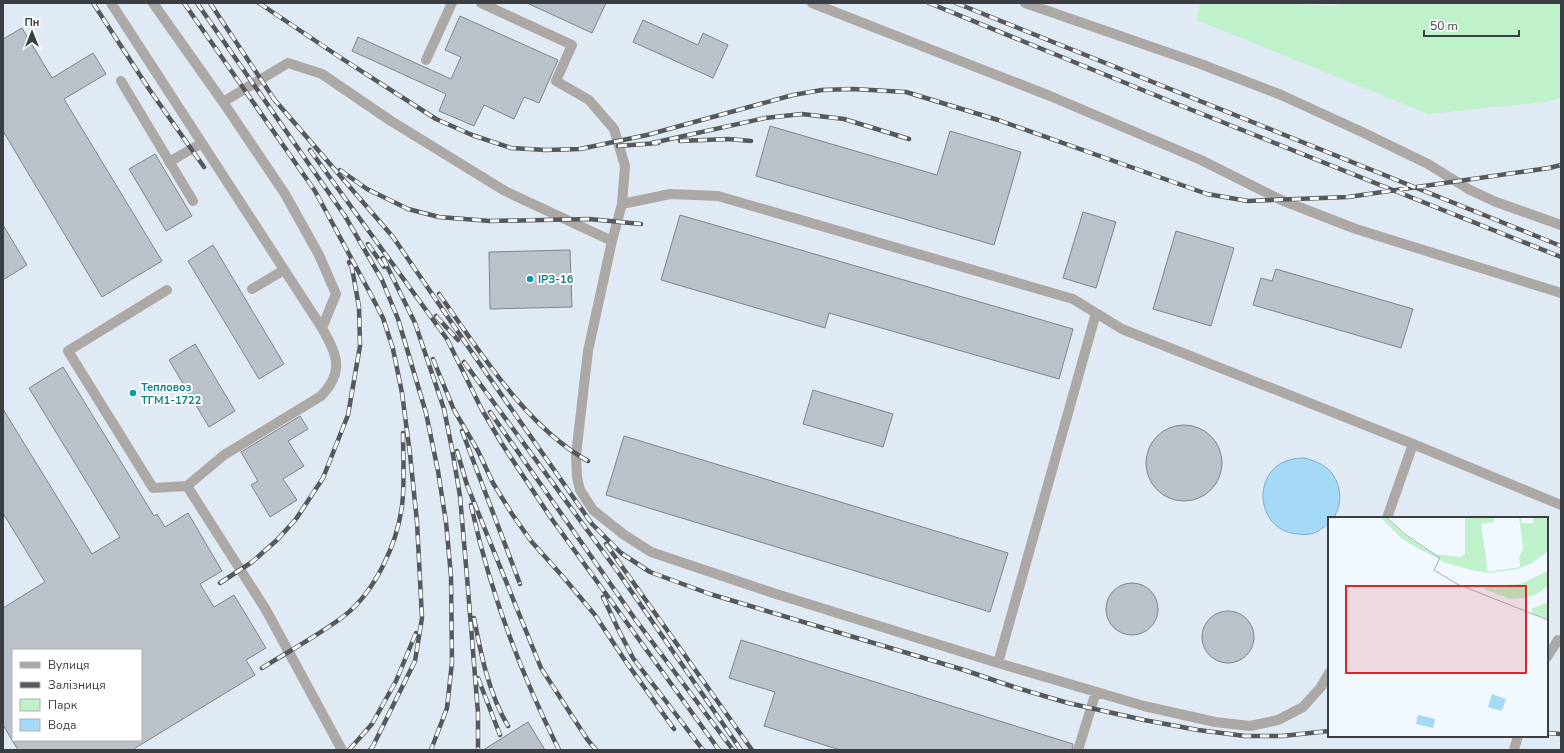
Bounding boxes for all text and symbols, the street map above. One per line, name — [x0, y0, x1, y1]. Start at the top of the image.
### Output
north arrow — [12, 12, 52, 52]
scale bar — [1424, 12, 1519, 38]
text: Пн — [24, 15, 40, 30]
text: 50 m — [1430, 18, 1458, 34]
place label: ІРЗ-16 — [538, 272, 574, 287]
marker: ІРЗ-16 — [525, 274, 535, 284]
place label: Тепловоз ТГМ1-1722 — [141, 380, 202, 408]
marker: Тепловоз ТГМ1-1722 — [128, 388, 138, 398]
inset map — [1328, 517, 1548, 737]
legend — [12, 649, 142, 741]
text: Вулиця — [48, 657, 90, 673]
text: Залізниця — [48, 677, 106, 693]
text: Парк — [48, 697, 78, 713]
text: Вода — [48, 717, 76, 733]

